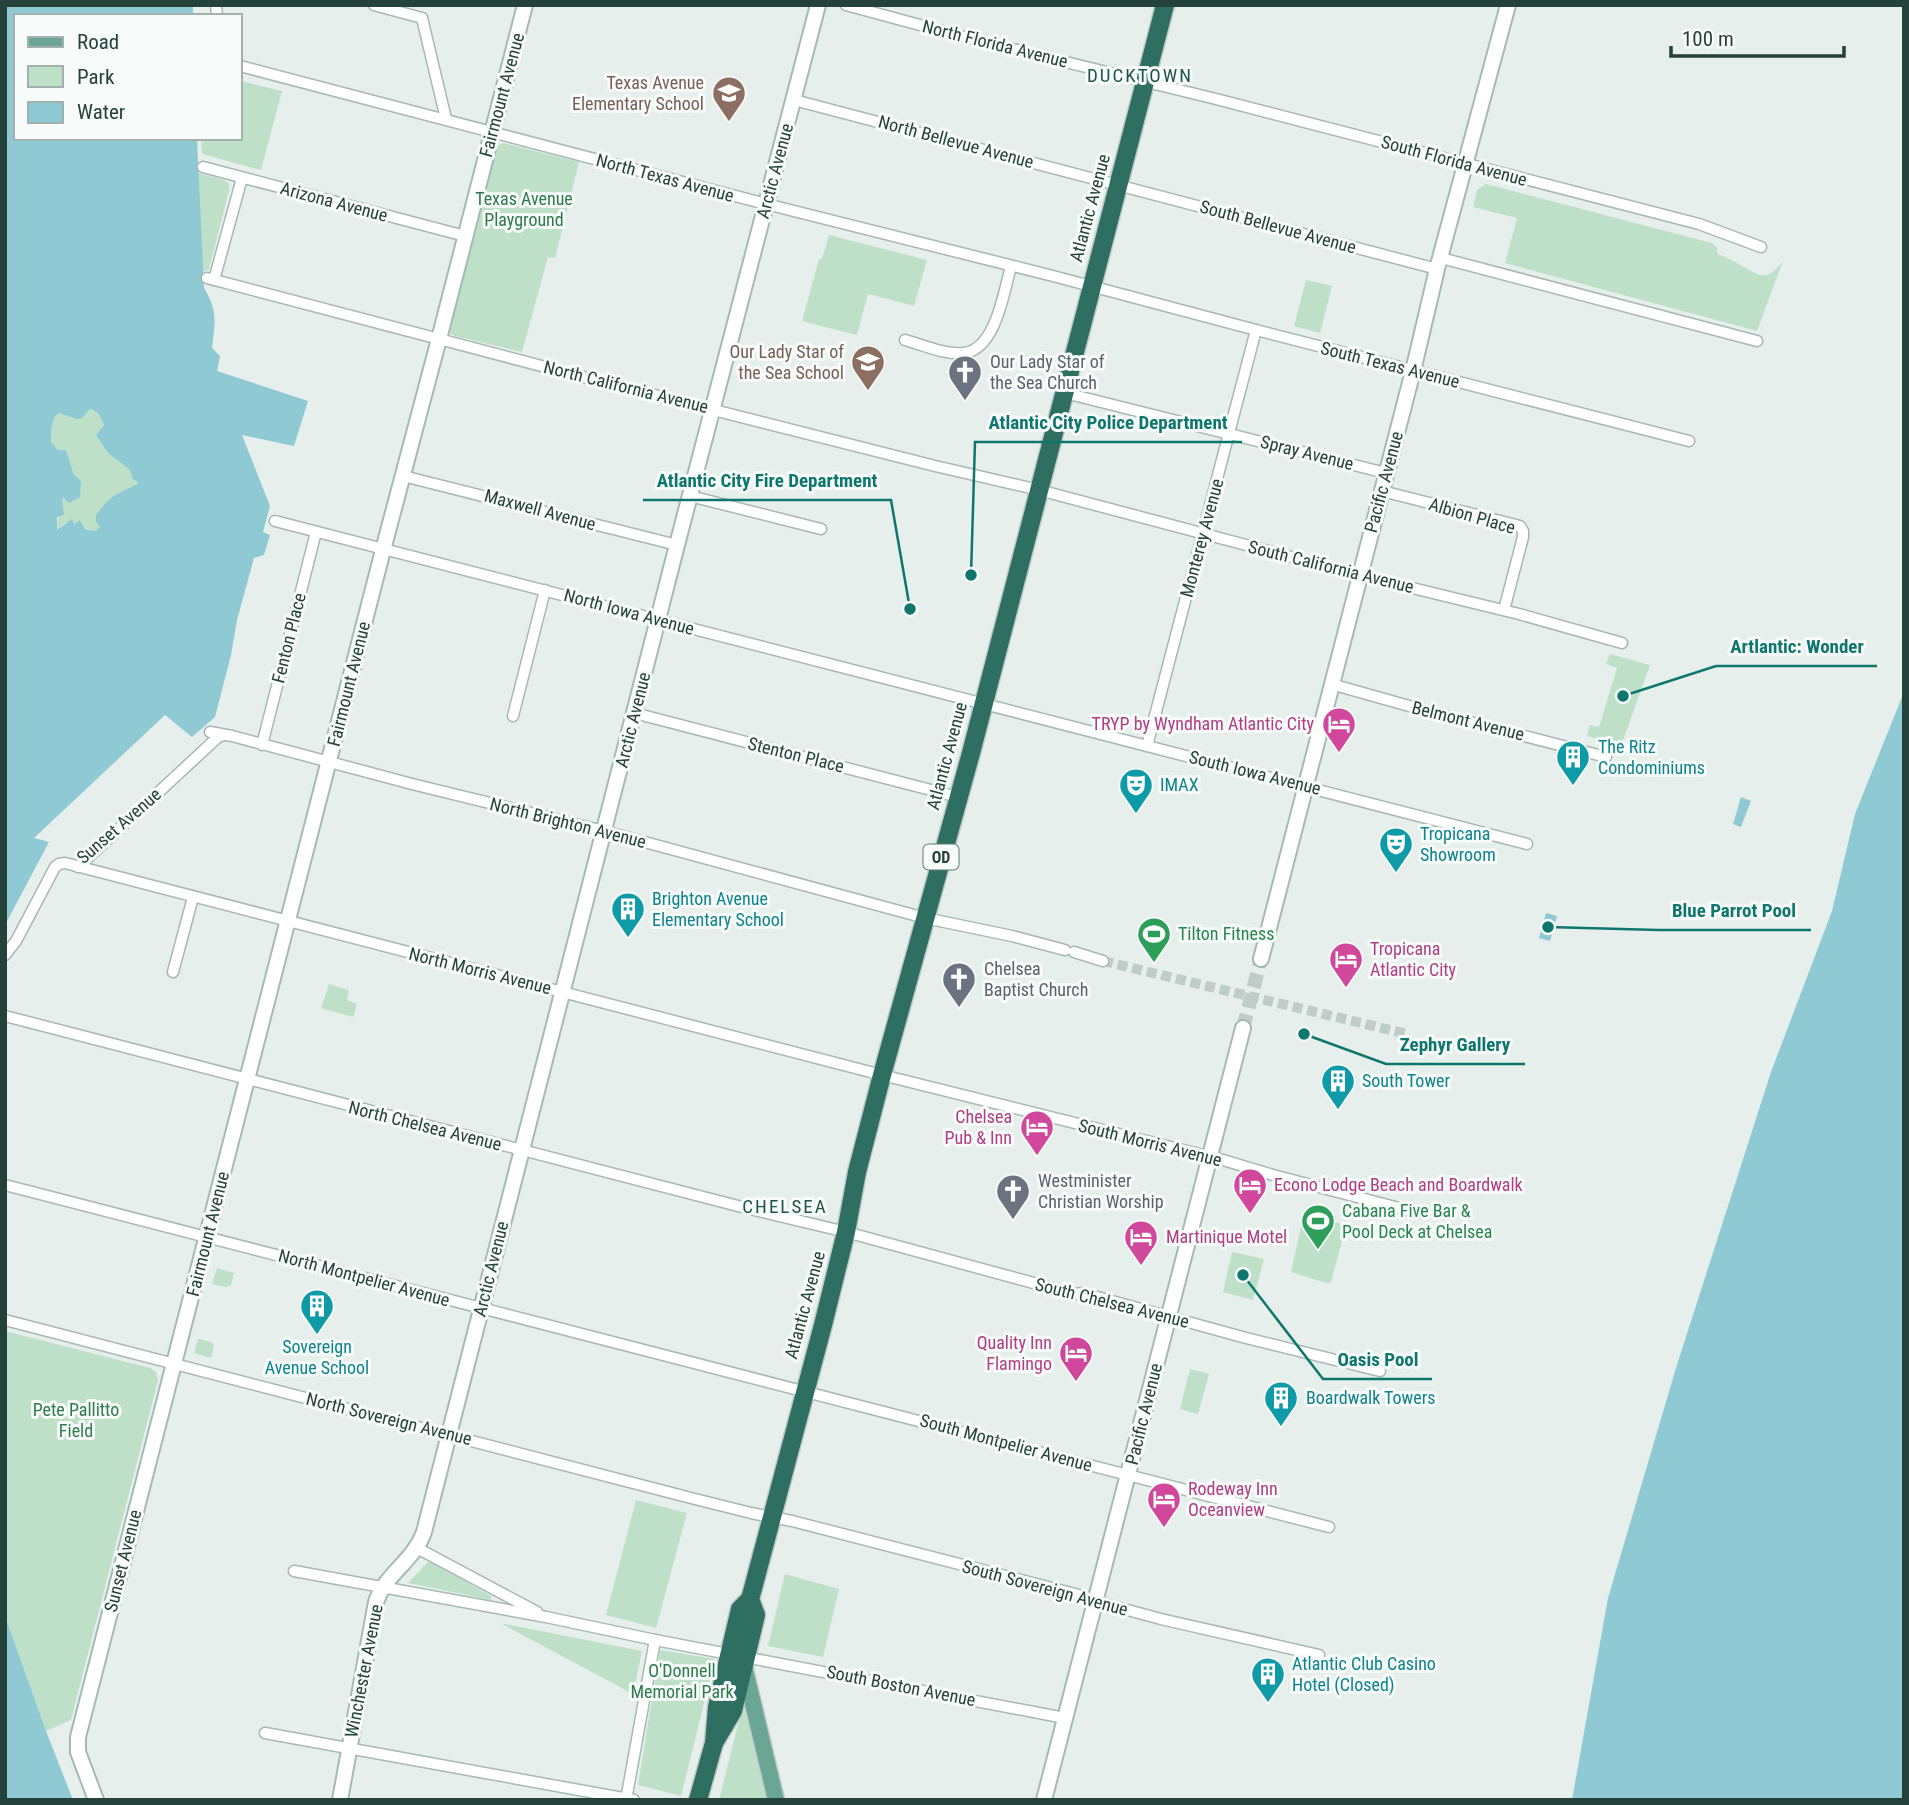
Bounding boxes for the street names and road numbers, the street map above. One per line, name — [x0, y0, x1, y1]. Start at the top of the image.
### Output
street label: North Florida Avenue — [920, 15, 1070, 72]
street label: Fairmount Avenue — [475, 30, 528, 159]
street label: North Bellevue Avenue — [876, 111, 1036, 172]
street label: Arctic Avenue — [752, 121, 797, 221]
street label: South Florida Avenue — [1379, 131, 1529, 190]
street label: North Texas Avenue — [594, 149, 736, 206]
street label: Atlantic Avenue — [1065, 152, 1114, 264]
street label: Arizona Avenue — [278, 177, 390, 226]
street label: South Bellevue Avenue — [1198, 196, 1359, 257]
street label: South Texas Avenue — [1318, 337, 1462, 392]
street label: North California Avenue — [542, 356, 711, 417]
street label: Pacific Avenue — [1360, 429, 1407, 535]
street label: Spray Avenue — [1258, 431, 1356, 474]
street label: Monterey Avenue — [1176, 476, 1227, 600]
street label: Maxwell Avenue — [482, 485, 598, 534]
street label: Albion Place — [1427, 493, 1518, 538]
street label: South California Avenue — [1246, 536, 1416, 597]
street label: North Iowa Avenue — [562, 584, 697, 639]
street label: Fenton Place — [267, 591, 310, 685]
street label: Fairmount Avenue — [323, 619, 374, 748]
street label: Arctic Avenue — [611, 670, 655, 770]
street label: Belmont Avenue — [1410, 696, 1526, 745]
street label: Atlantic Avenue — [922, 700, 971, 812]
street label: Stenton Place — [746, 732, 846, 777]
street label: South Iowa Avenue — [1187, 746, 1323, 799]
street label: Sunset Avenue — [72, 783, 165, 868]
street label: North Brighton Avenue — [488, 793, 648, 852]
road number: OD — [923, 844, 958, 870]
street label: North Morris Avenue — [407, 943, 554, 998]
street label: North Chelsea Avenue — [346, 1096, 504, 1155]
street label: South Morris Avenue — [1076, 1115, 1224, 1170]
street label: Fairmount Avenue — [182, 1169, 233, 1298]
street label: Arctic Avenue — [469, 1219, 513, 1319]
street label: North Montpelier Avenue — [276, 1245, 452, 1310]
street label: Atlantic Avenue — [780, 1249, 829, 1361]
street label: South Chelsea Avenue — [1033, 1273, 1191, 1332]
street label: Pacific Avenue — [1121, 1361, 1166, 1467]
street label: North Sovereign Avenue — [304, 1388, 474, 1449]
street label: South Montpelier Avenue — [918, 1409, 1095, 1476]
street label: Sunset Avenue — [100, 1508, 145, 1614]
street label: South Sovereign Avenue — [960, 1555, 1130, 1620]
street label: Winchester Avenue — [340, 1602, 387, 1739]
street label: South Boston Avenue — [825, 1661, 977, 1710]

